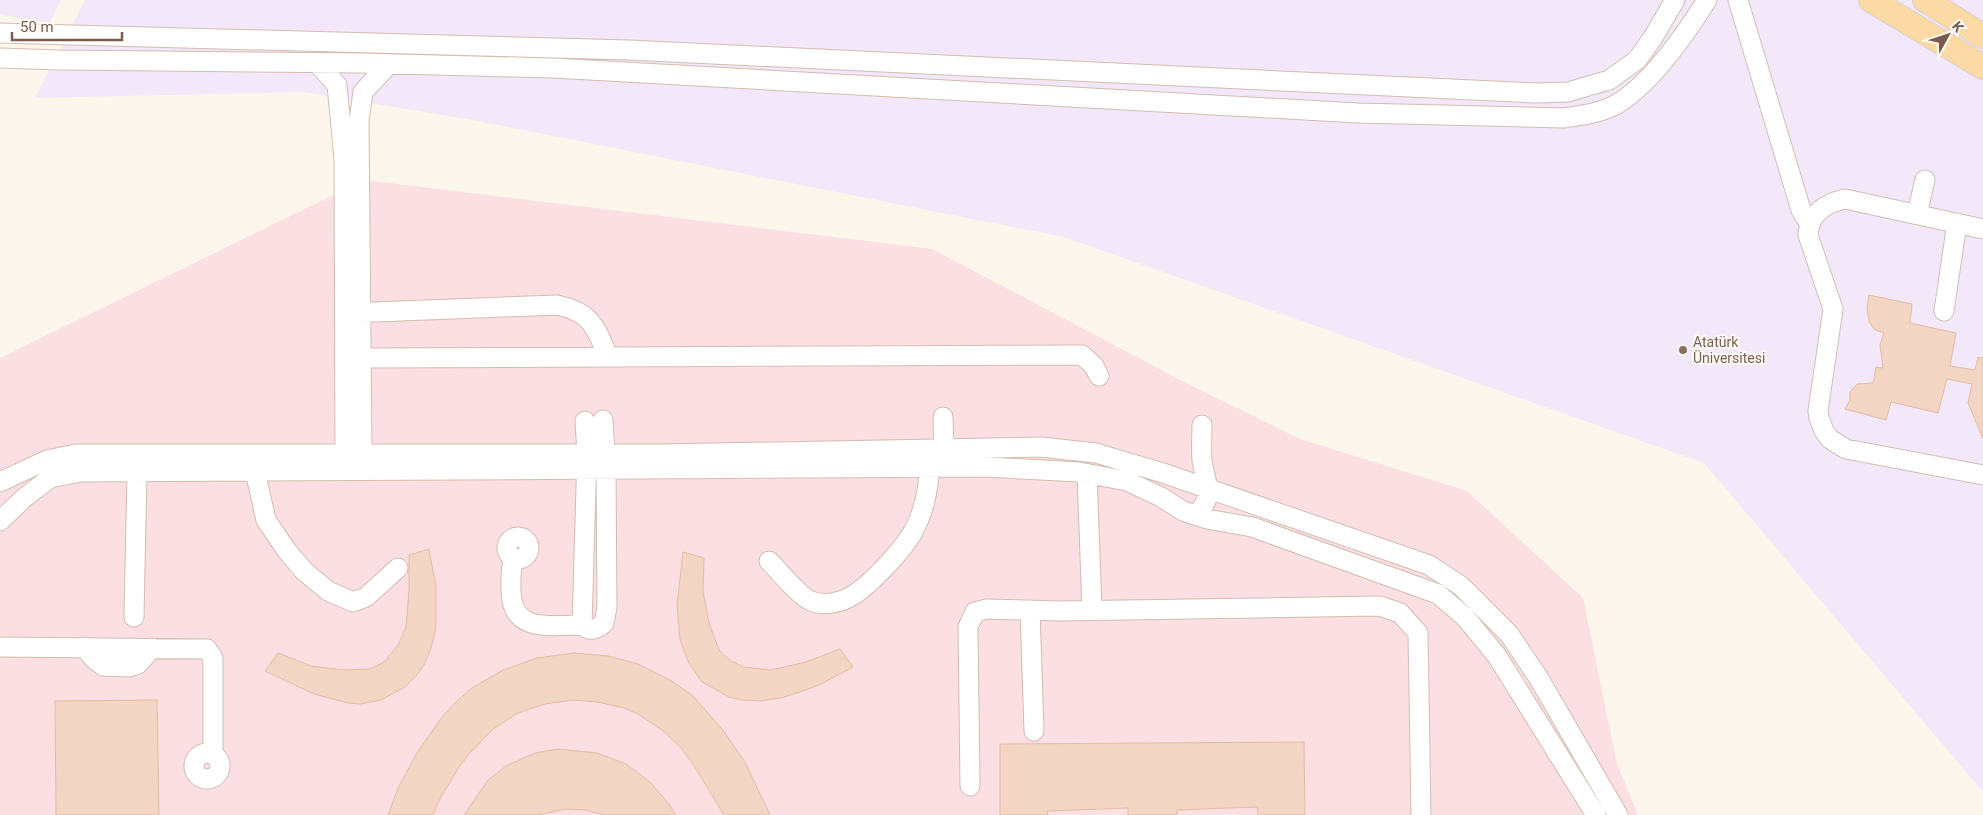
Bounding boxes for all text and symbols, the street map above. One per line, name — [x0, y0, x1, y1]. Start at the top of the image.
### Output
scale bar — [12, 10, 122, 42]
north arrow — [1923, 10, 1973, 60]
text: 50 m — [20, 18, 54, 36]
text: K — [1949, 18, 1967, 35]
place label: Atatürk Üniversitesi — [1693, 334, 1765, 366]
marker: Atatürk Üniversitesi — [1677, 344, 1689, 356]

